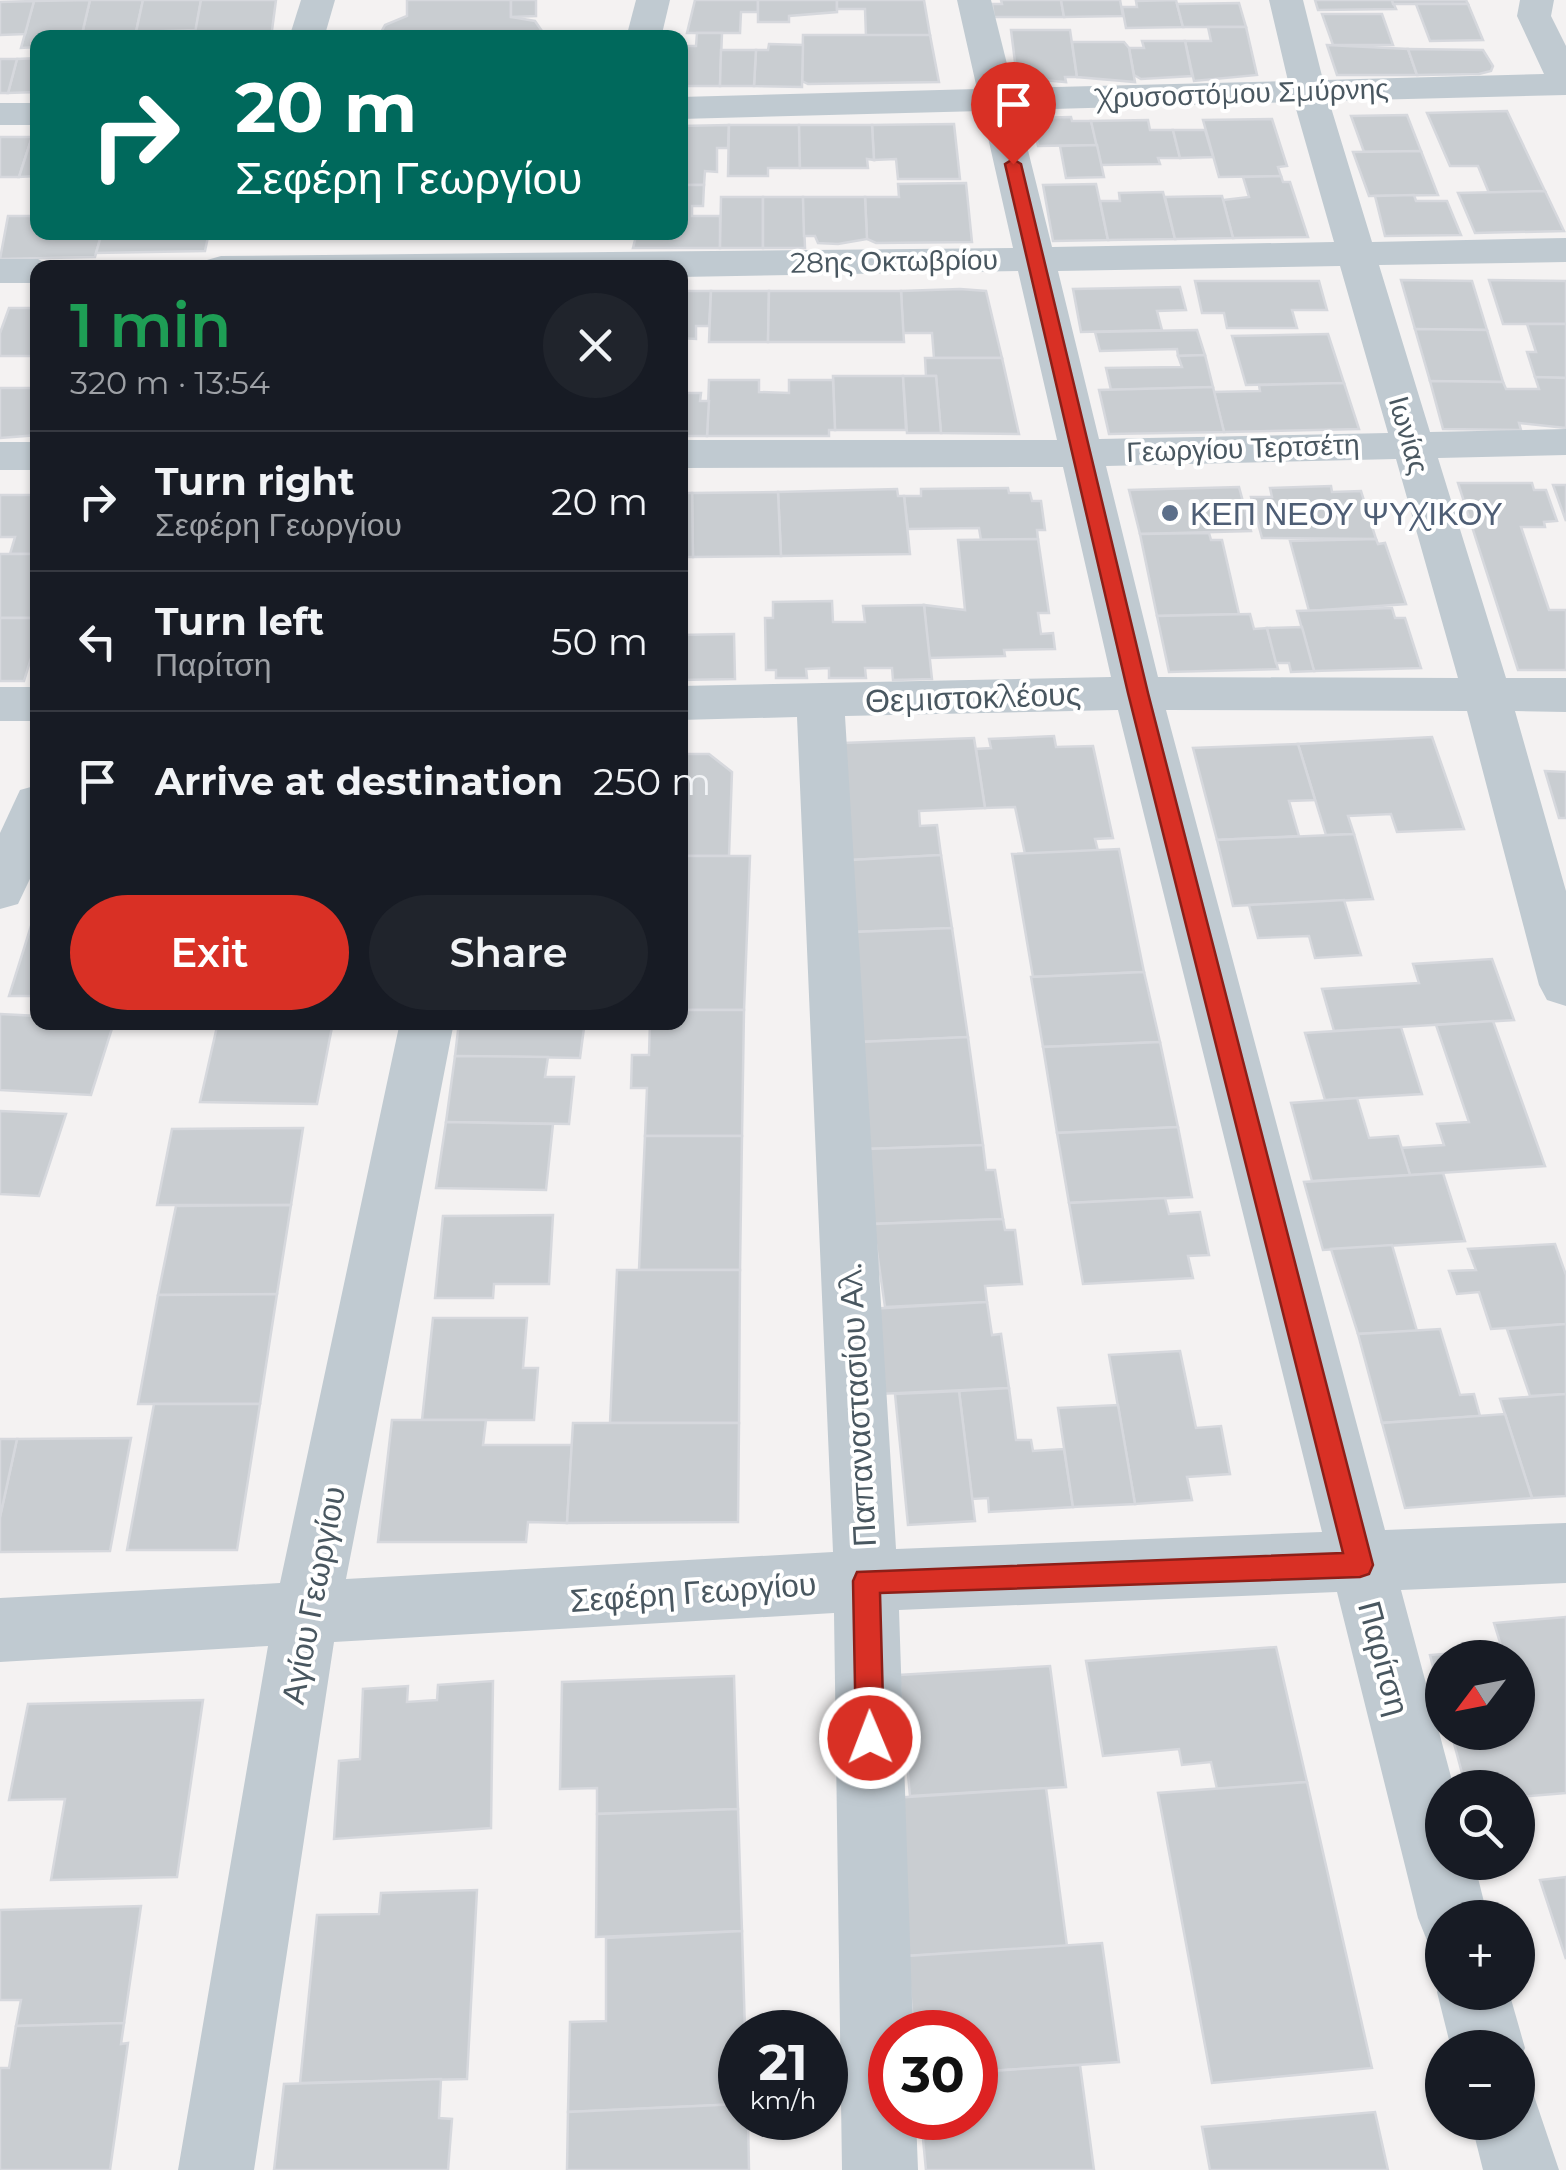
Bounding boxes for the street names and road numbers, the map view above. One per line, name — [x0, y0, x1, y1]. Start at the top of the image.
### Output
street label: Χρυσοστόμου Σμύρνης — [1093, 71, 1389, 115]
street label: 28ης Οκτωβρίου — [790, 242, 998, 280]
street label: Ιωνίας — [1382, 392, 1436, 478]
street label: Γεωργίου Τερτσέτη — [1126, 427, 1360, 469]
street label: Θεμιστοκλέους — [864, 674, 1082, 720]
street label: Παπαναστασίου Αλ. — [830, 1262, 884, 1548]
street label: Αγίου Γεωργίου — [273, 1483, 353, 1707]
street label: Σεφέρη Γεωργίου — [568, 1564, 818, 1620]
street label: Παρίτση — [1350, 1597, 1418, 1719]

